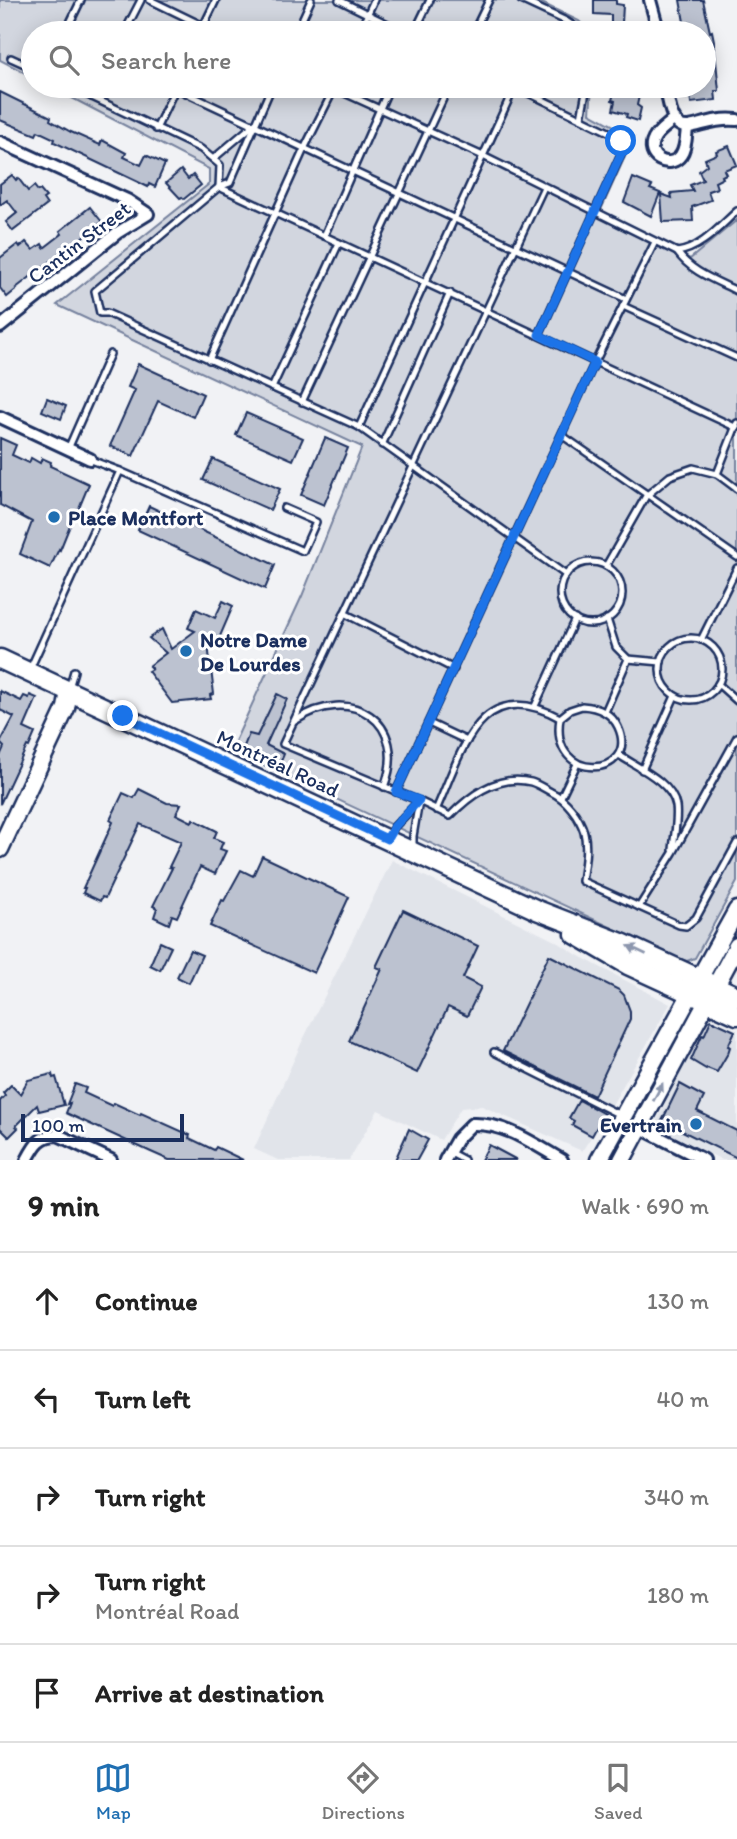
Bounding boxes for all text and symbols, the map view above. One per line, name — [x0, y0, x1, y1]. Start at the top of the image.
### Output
search box — [21, 21, 716, 98]
icon: search — [45, 41, 83, 79]
text: Search here — [101, 44, 231, 76]
route start — [605, 125, 636, 156]
street label: Cantin Street — [23, 195, 135, 289]
place label: Place Montfort — [68, 505, 204, 530]
marker: Place Montfort — [46, 509, 62, 525]
place label: Notre Dame De Lourdes — [200, 627, 307, 676]
marker: Notre Dame De Lourdes — [178, 643, 194, 659]
route end — [107, 700, 138, 731]
street label: Montréal Road — [213, 724, 343, 802]
one-way arrow — [627, 944, 647, 956]
one-way arrow — [652, 1083, 664, 1102]
scale bar — [21, 1111, 184, 1143]
place label: Evertrain — [600, 1112, 683, 1137]
text: 100 m — [32, 1114, 84, 1137]
marker: Evertrain — [688, 1116, 704, 1132]
text: 9 min — [28, 1187, 99, 1224]
text: Walk · 690 m — [581, 1192, 709, 1220]
icon: ahead — [28, 1282, 66, 1320]
text: Continue — [95, 1285, 198, 1317]
text: 130 m — [647, 1287, 709, 1315]
icon: left — [28, 1380, 66, 1418]
text: Turn left — [95, 1383, 191, 1415]
text: 40 m — [656, 1385, 709, 1413]
icon: right — [28, 1478, 66, 1516]
text: Turn right — [95, 1481, 206, 1513]
text: 340 m — [644, 1483, 709, 1511]
text: Turn right — [95, 1565, 206, 1597]
icon: right — [28, 1576, 66, 1614]
text: 180 m — [647, 1581, 709, 1609]
text: Montréal Road — [95, 1597, 239, 1625]
icon: arrive — [28, 1674, 66, 1712]
text: Arrive at destination — [95, 1677, 324, 1709]
tab: Map — [94, 1759, 132, 1824]
tab: Directions — [321, 1759, 405, 1824]
tab: Saved — [594, 1759, 642, 1824]

